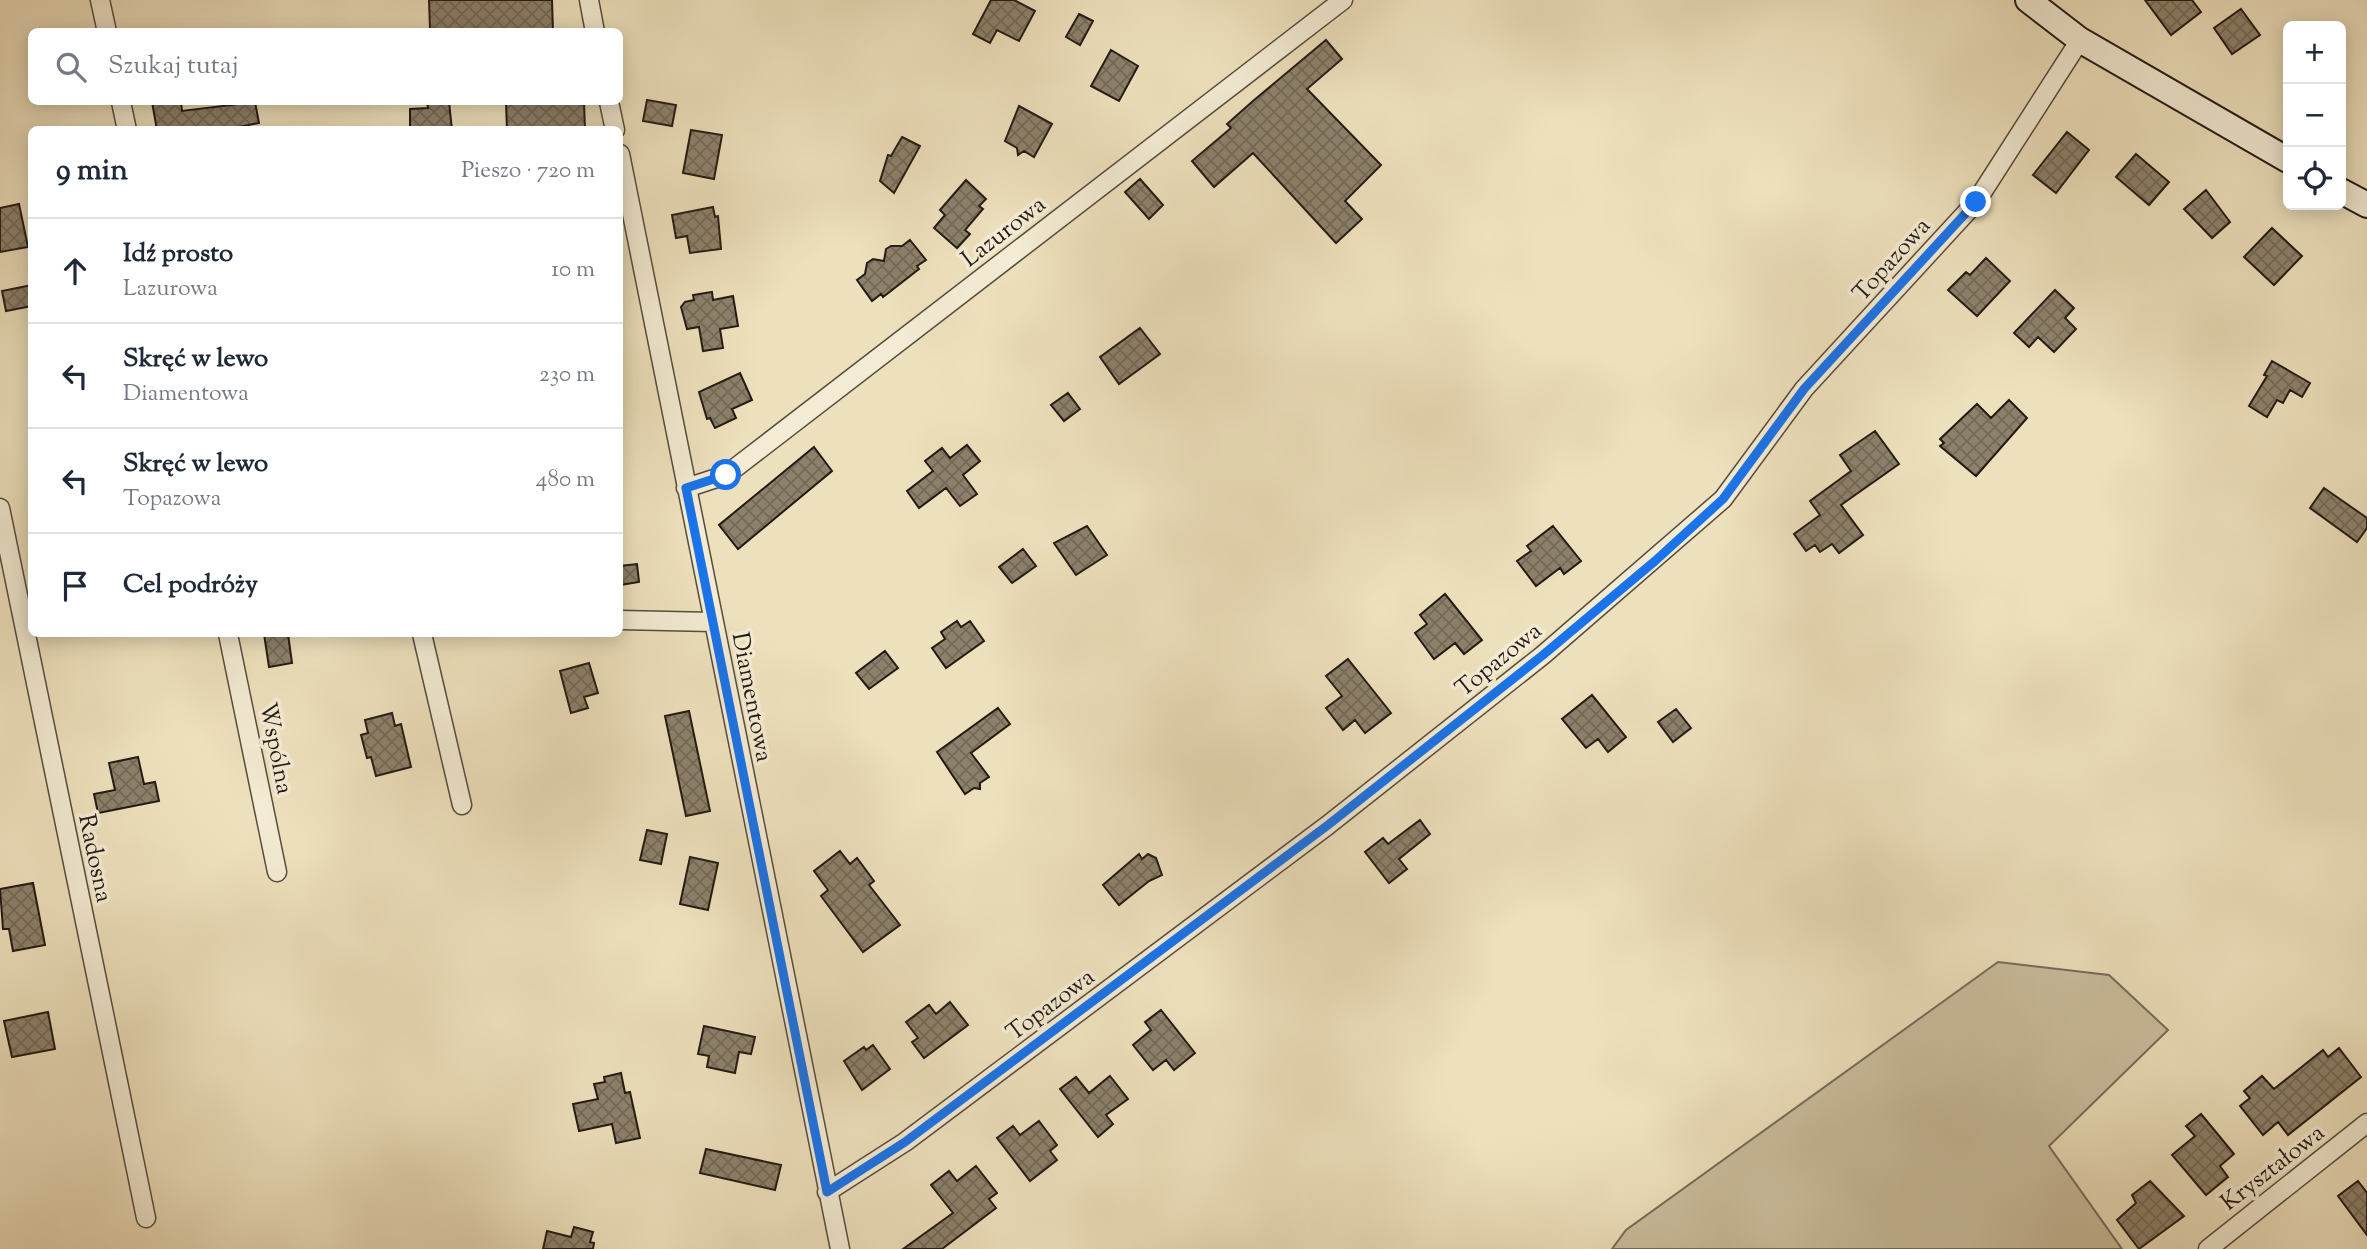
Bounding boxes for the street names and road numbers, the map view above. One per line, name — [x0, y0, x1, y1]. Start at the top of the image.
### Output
street label: Lazurowa — [955, 189, 1054, 276]
street label: Topazowa — [1846, 211, 1939, 310]
street label: Topazowa — [1449, 615, 1550, 706]
street label: Diamentowa — [722, 630, 780, 765]
street label: Wspólna — [249, 700, 301, 797]
street label: Radosna — [68, 811, 120, 906]
street label: Topazowa — [1000, 961, 1102, 1050]
street label: Kryształowa — [2214, 1117, 2332, 1220]

